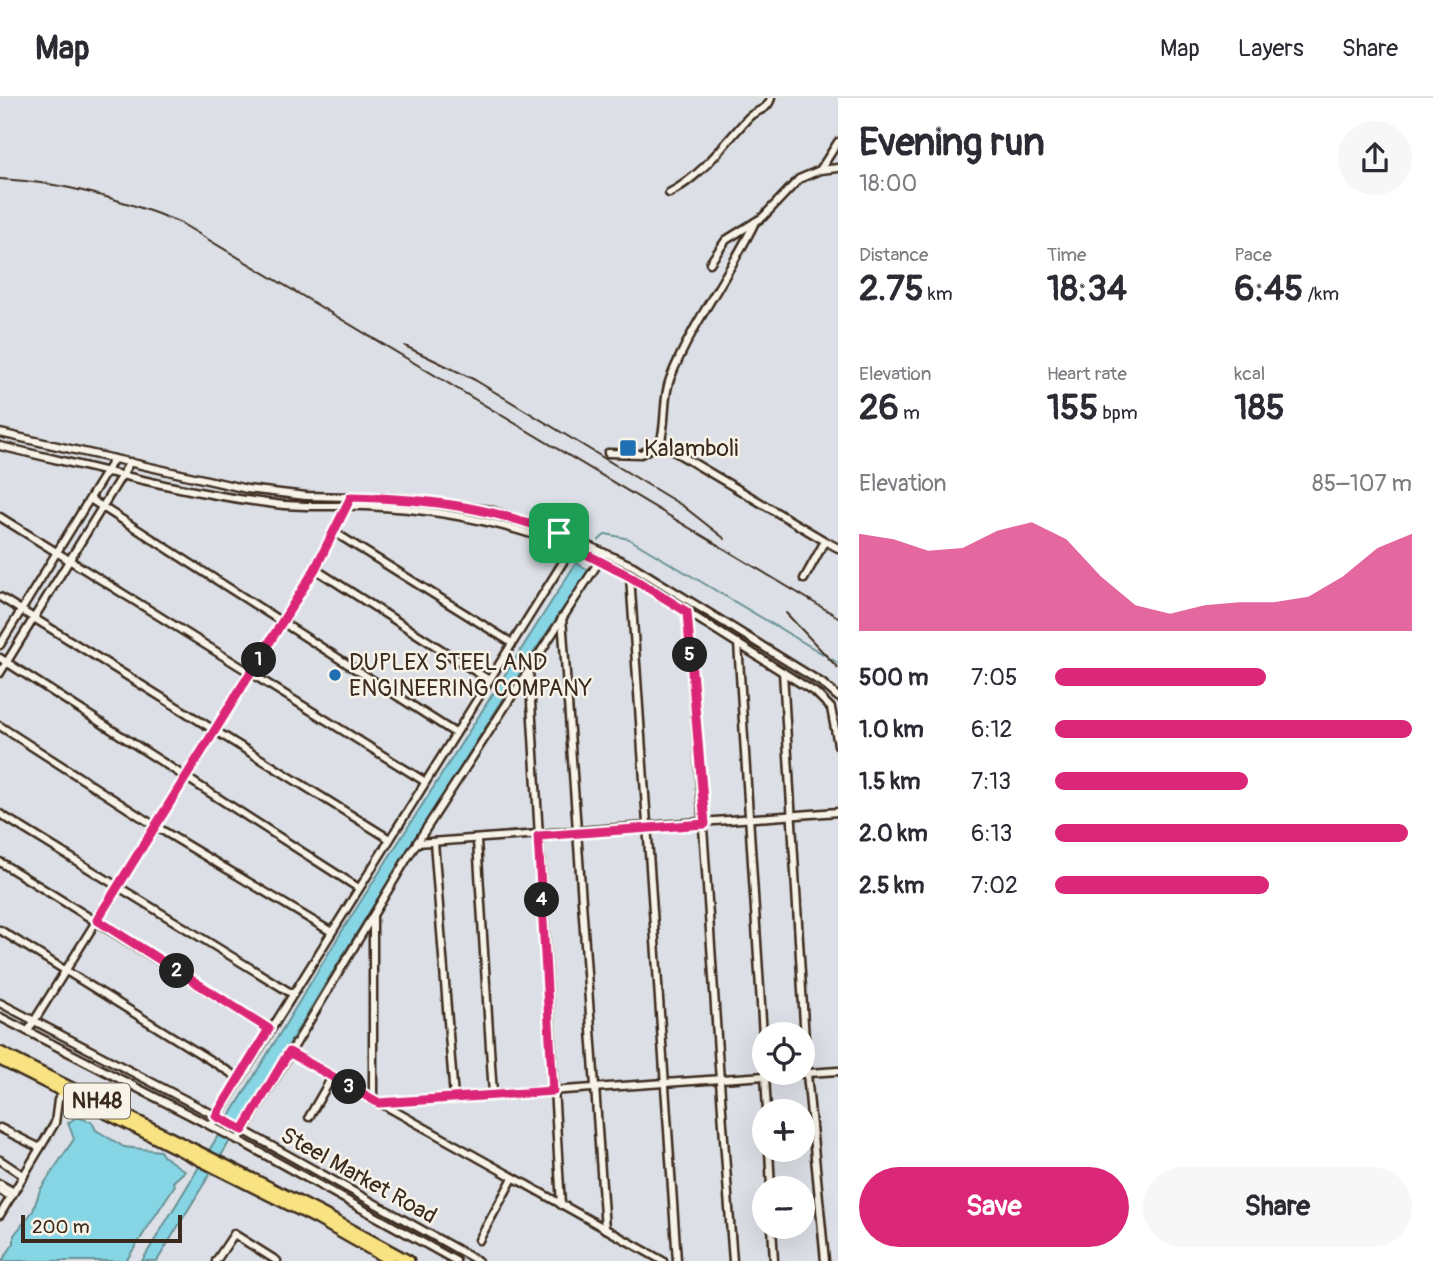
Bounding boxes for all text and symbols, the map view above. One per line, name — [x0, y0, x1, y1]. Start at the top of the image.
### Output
text: Map — [35, 28, 90, 69]
text: Map — [1160, 34, 1200, 63]
text: Layers — [1238, 34, 1304, 63]
text: Share — [1342, 34, 1398, 63]
text: Evening run — [859, 119, 1045, 167]
button: share — [1338, 121, 1412, 195]
text: 18:00 — [859, 169, 917, 198]
text: Distance — [859, 243, 928, 267]
text: Time — [1047, 243, 1086, 267]
text: Pace — [1234, 243, 1272, 267]
text: 2.75 — [859, 267, 924, 311]
text: 18:34 — [1047, 267, 1127, 311]
text: 6:45 — [1234, 267, 1303, 311]
text: km — [924, 282, 953, 306]
text: /km — [1303, 282, 1339, 306]
text: Elevation — [859, 362, 931, 386]
text: Heart rate — [1047, 362, 1127, 386]
text: kcal — [1234, 362, 1265, 386]
text: 26 — [859, 386, 899, 430]
text: 155 — [1047, 386, 1098, 430]
text: 185 — [1234, 386, 1285, 430]
text: m — [899, 401, 920, 425]
text: bpm — [1098, 401, 1138, 425]
place label: Kalamboli — [644, 434, 738, 463]
marker: Kalamboli — [618, 438, 638, 458]
text: Elevation — [859, 469, 947, 498]
text: 85–107 m — [1312, 469, 1412, 498]
pin — [529, 503, 589, 563]
icon: arrive — [540, 514, 578, 552]
pin: 5 — [672, 638, 708, 672]
pin: 1 — [242, 642, 276, 678]
text: 5 — [684, 642, 695, 666]
text: 1 — [255, 647, 262, 671]
place label: DUPLEX STEEL AND ENGINEERING COMPANY — [349, 648, 592, 703]
text: 500 m — [859, 663, 928, 692]
text: 7:05 — [971, 663, 1017, 692]
marker: DUPLEX STEEL AND ENGINEERING COMPANY — [327, 667, 343, 683]
text: 1.0 km — [859, 715, 924, 744]
text: 6:12 — [971, 715, 1012, 744]
text: 1.5 km — [859, 767, 921, 796]
text: 7:13 — [971, 767, 1011, 796]
text: 2.0 km — [859, 819, 928, 848]
text: 6:13 — [971, 819, 1012, 848]
text: 2.5 km — [859, 871, 924, 900]
text: 7:02 — [971, 871, 1018, 900]
pin: 4 — [524, 882, 560, 918]
text: 4 — [536, 887, 547, 911]
pin: 2 — [160, 954, 194, 988]
text: 2 — [171, 958, 182, 982]
map controls — [752, 1022, 815, 1239]
button: locate — [752, 1022, 815, 1085]
pin: 3 — [332, 1070, 366, 1104]
text: 3 — [343, 1074, 354, 1098]
road number: NH48 — [64, 1084, 130, 1118]
button: + — [752, 1099, 815, 1162]
street label: Steel Market Road — [276, 1121, 442, 1230]
button: Save — [859, 1167, 1129, 1247]
button: Share — [1143, 1167, 1412, 1247]
button: − — [752, 1176, 815, 1239]
scale bar — [21, 1212, 182, 1244]
text: 200 m — [32, 1215, 90, 1239]

